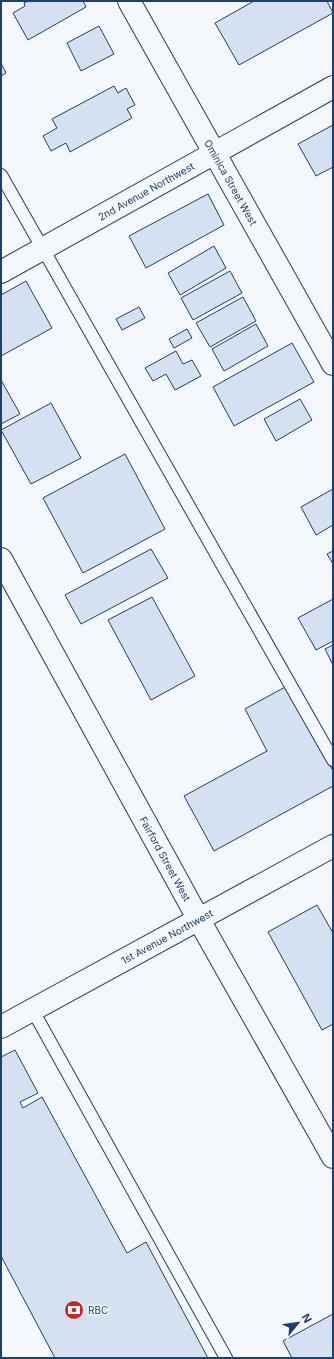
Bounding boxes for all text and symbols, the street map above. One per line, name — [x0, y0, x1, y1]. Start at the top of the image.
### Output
street label: Ominica Street West — [202, 137, 260, 228]
street label: 2nd Avenue Northwest — [96, 159, 197, 223]
street label: Fairford Street West — [137, 815, 194, 904]
street label: 1st Avenue Northwest — [119, 906, 215, 966]
bank icon: RBC — [63, 1299, 85, 1321]
north arrow — [278, 1303, 318, 1343]
place label: RBC — [88, 1304, 108, 1316]
text: N — [299, 1311, 315, 1325]

